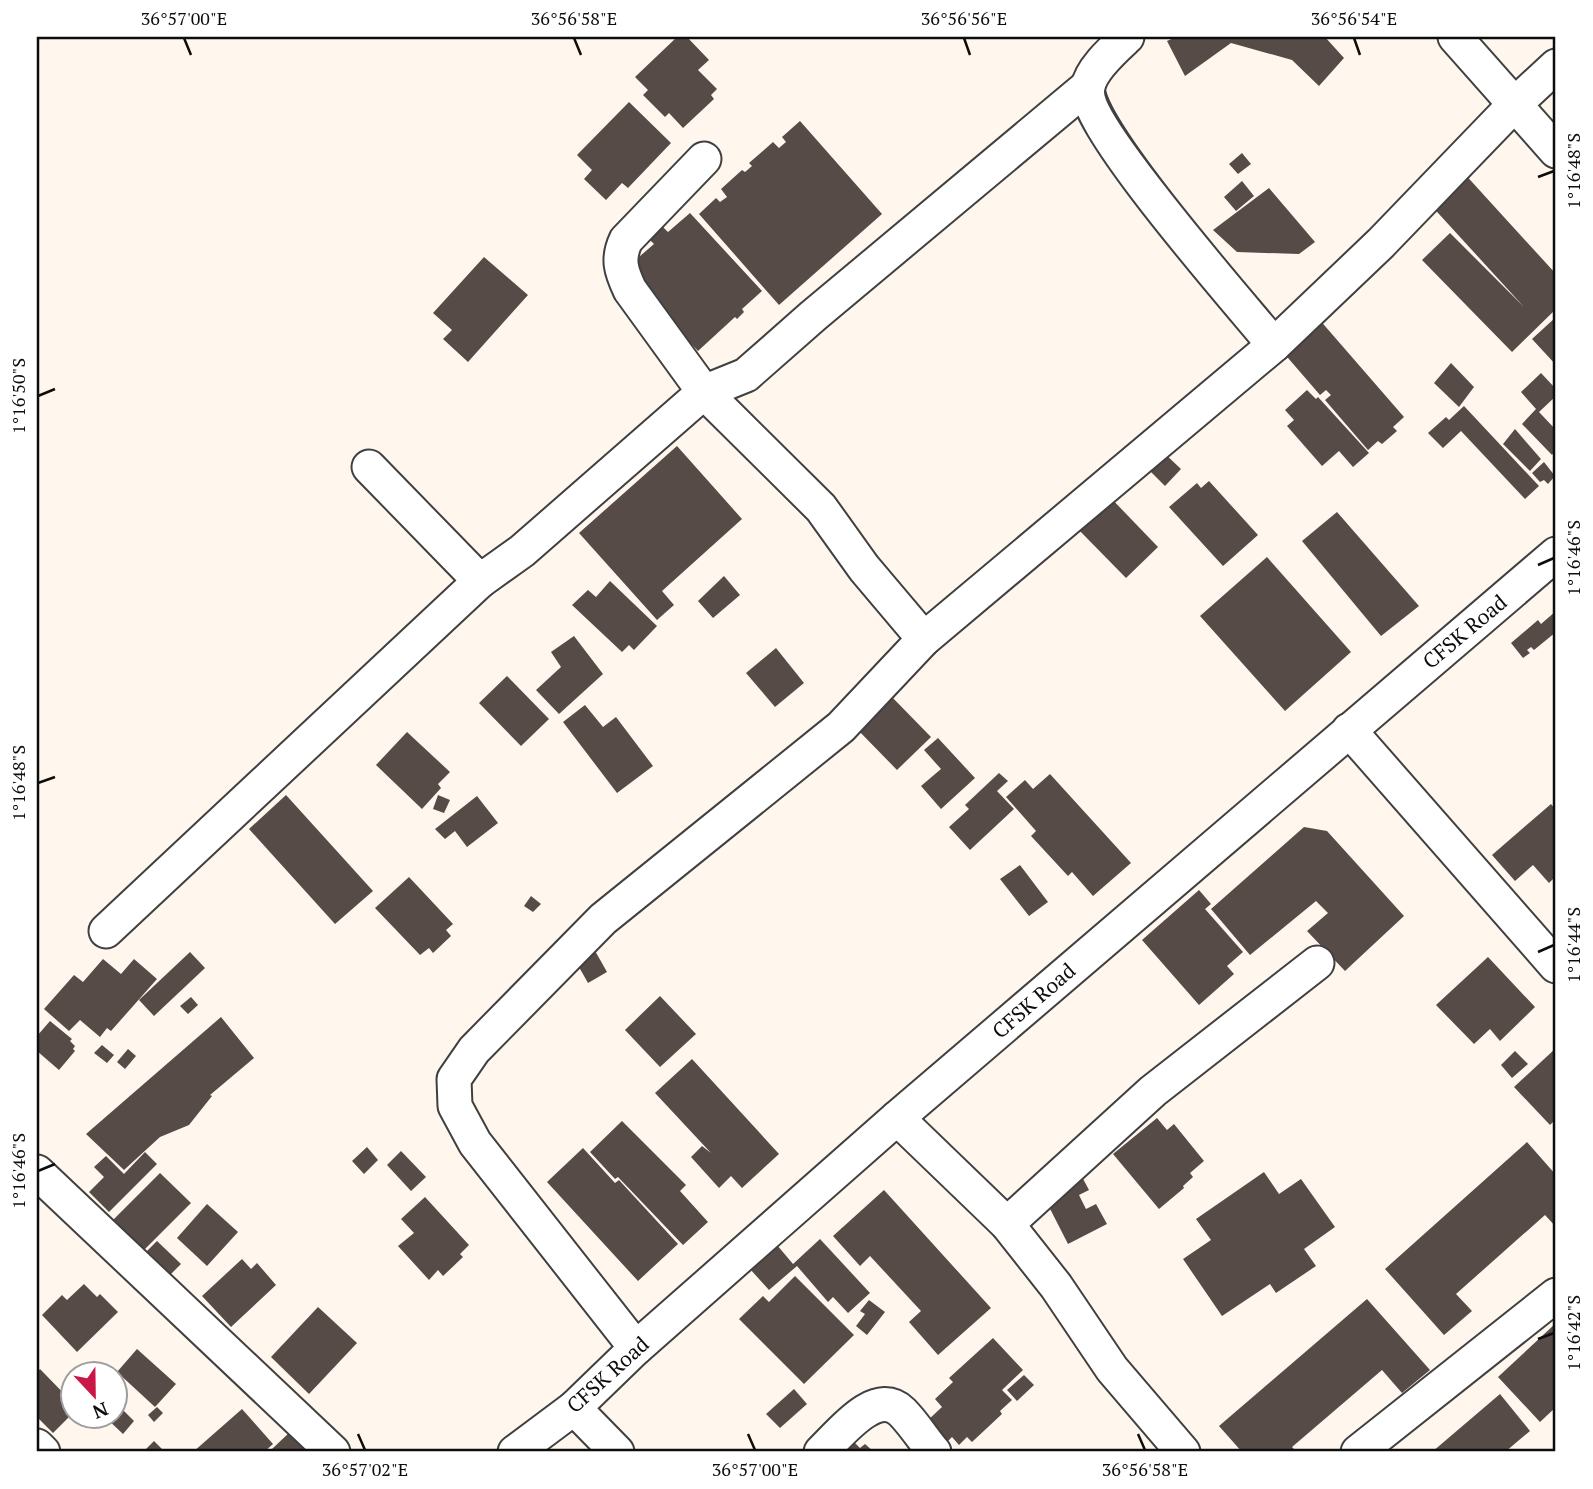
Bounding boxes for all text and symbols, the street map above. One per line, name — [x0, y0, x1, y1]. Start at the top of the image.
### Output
text: 36°57'00"E — [141, 6, 227, 30]
text: 36°56'58"E — [531, 6, 617, 30]
text: 36°56'56"E — [921, 6, 1007, 30]
text: 36°56'54"E — [1311, 6, 1397, 30]
text: 1°16'48"S — [1561, 133, 1585, 209]
text: 1°16'50"S — [6, 358, 30, 434]
text: 1°16'46"S — [1561, 520, 1585, 596]
street label: CFSK Road — [1416, 588, 1513, 675]
text: 1°16'48"S — [6, 745, 30, 821]
text: 1°16'44"S — [1561, 907, 1585, 983]
street label: CFSK Road — [986, 956, 1081, 1044]
text: 1°16'46"S — [6, 1133, 30, 1209]
text: 1°16'42"S — [1561, 1295, 1585, 1371]
street label: CFSK Road — [560, 1330, 655, 1419]
north arrow — [60, 1360, 130, 1430]
text: N — [89, 1397, 112, 1426]
text: 36°57'02"E — [322, 1457, 408, 1481]
text: 36°57'00"E — [712, 1457, 798, 1481]
text: 36°56'58"E — [1102, 1457, 1188, 1481]

